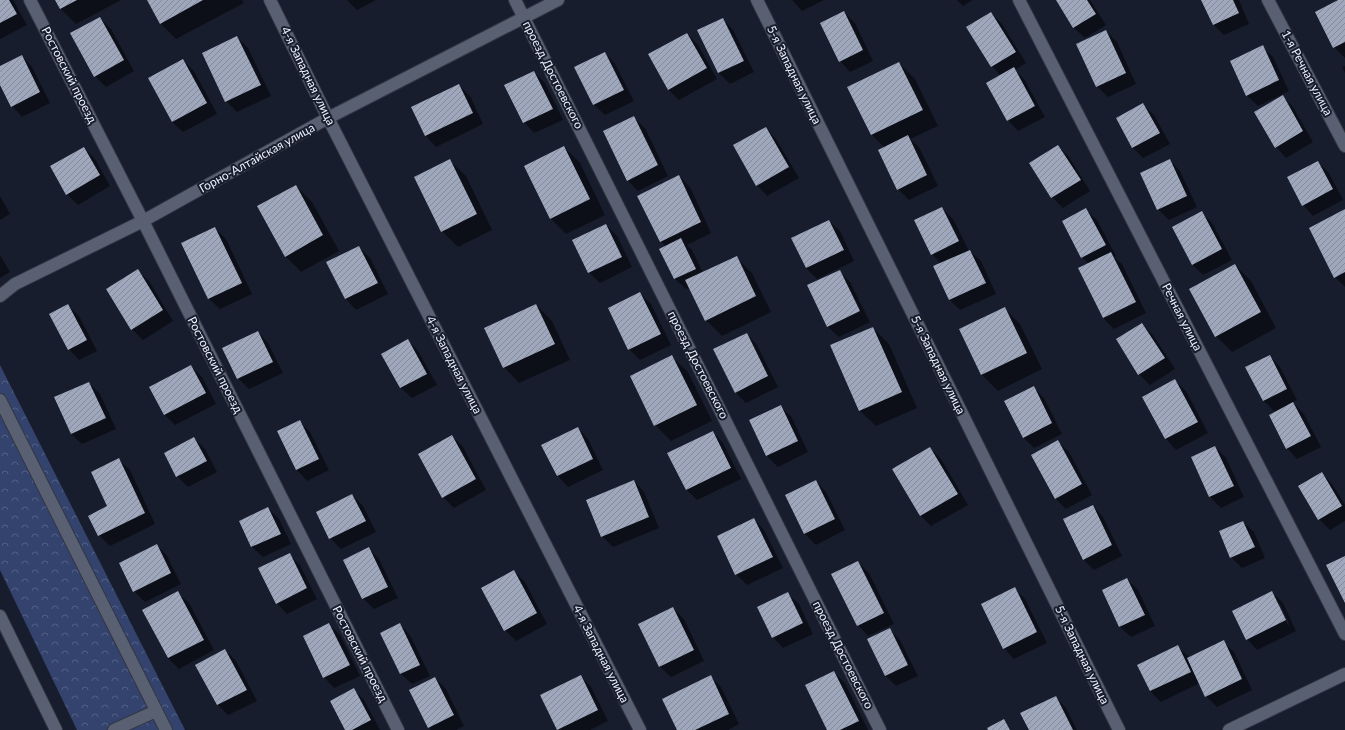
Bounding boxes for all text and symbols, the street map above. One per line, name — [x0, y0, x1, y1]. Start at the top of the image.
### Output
street label: проезд Достоевского — [520, 18, 587, 131]
street label: 5-я Западная улица — [764, 23, 825, 127]
street label: Ростовский проезд — [39, 24, 100, 126]
street label: 4-я Западная улица — [278, 24, 339, 128]
street label: 1-я Речная улица — [1279, 28, 1336, 118]
street label: Горно-Алтайская улица — [196, 120, 317, 196]
street label: Речная улица — [1159, 280, 1206, 353]
street label: проезд Достоевского — [665, 308, 732, 421]
street label: 4-я Западная улица — [423, 313, 486, 416]
street label: 5-я Западная улица — [908, 313, 969, 417]
street label: Ростовский проезд — [185, 314, 246, 416]
street label: проезд Достоевского — [810, 598, 877, 711]
street label: 4-я Западная улица — [570, 602, 633, 705]
street label: Ростовский проезд — [330, 603, 391, 705]
street label: 5-я Западная улица — [1052, 603, 1113, 707]

